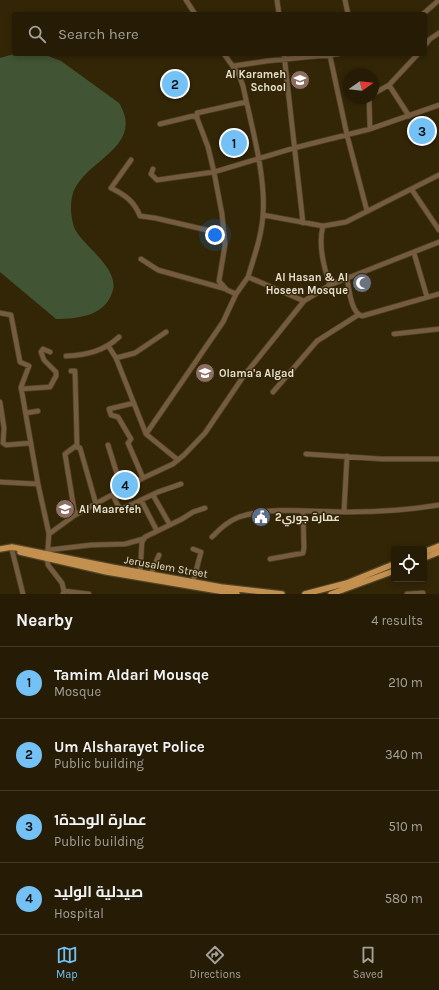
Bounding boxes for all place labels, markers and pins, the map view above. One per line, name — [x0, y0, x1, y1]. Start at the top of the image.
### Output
place label: Al Karameh School — [225, 68, 286, 94]
pin: 2 — [162, 69, 188, 99]
school or university icon: Al Karameh School — [289, 69, 311, 91]
pin: 3 — [409, 116, 435, 146]
pin: 1 — [221, 128, 247, 158]
place label: Al Hasan & Al Hoseen Mosque — [266, 271, 348, 297]
mosque icon: Al Hasan & Al Hoseen Mosque — [351, 272, 373, 294]
school or university icon: Olama'a Algad — [194, 362, 216, 384]
place label: Olama'a Algad — [219, 367, 294, 380]
pin: 4 — [112, 470, 138, 500]
school or university icon: Al Maarefeh — [54, 498, 76, 520]
place label: Al Maarefeh — [79, 503, 141, 516]
public building icon: عمارة جوري2 — [250, 506, 272, 528]
place label: عمارة جوري2 — [275, 511, 340, 527]

